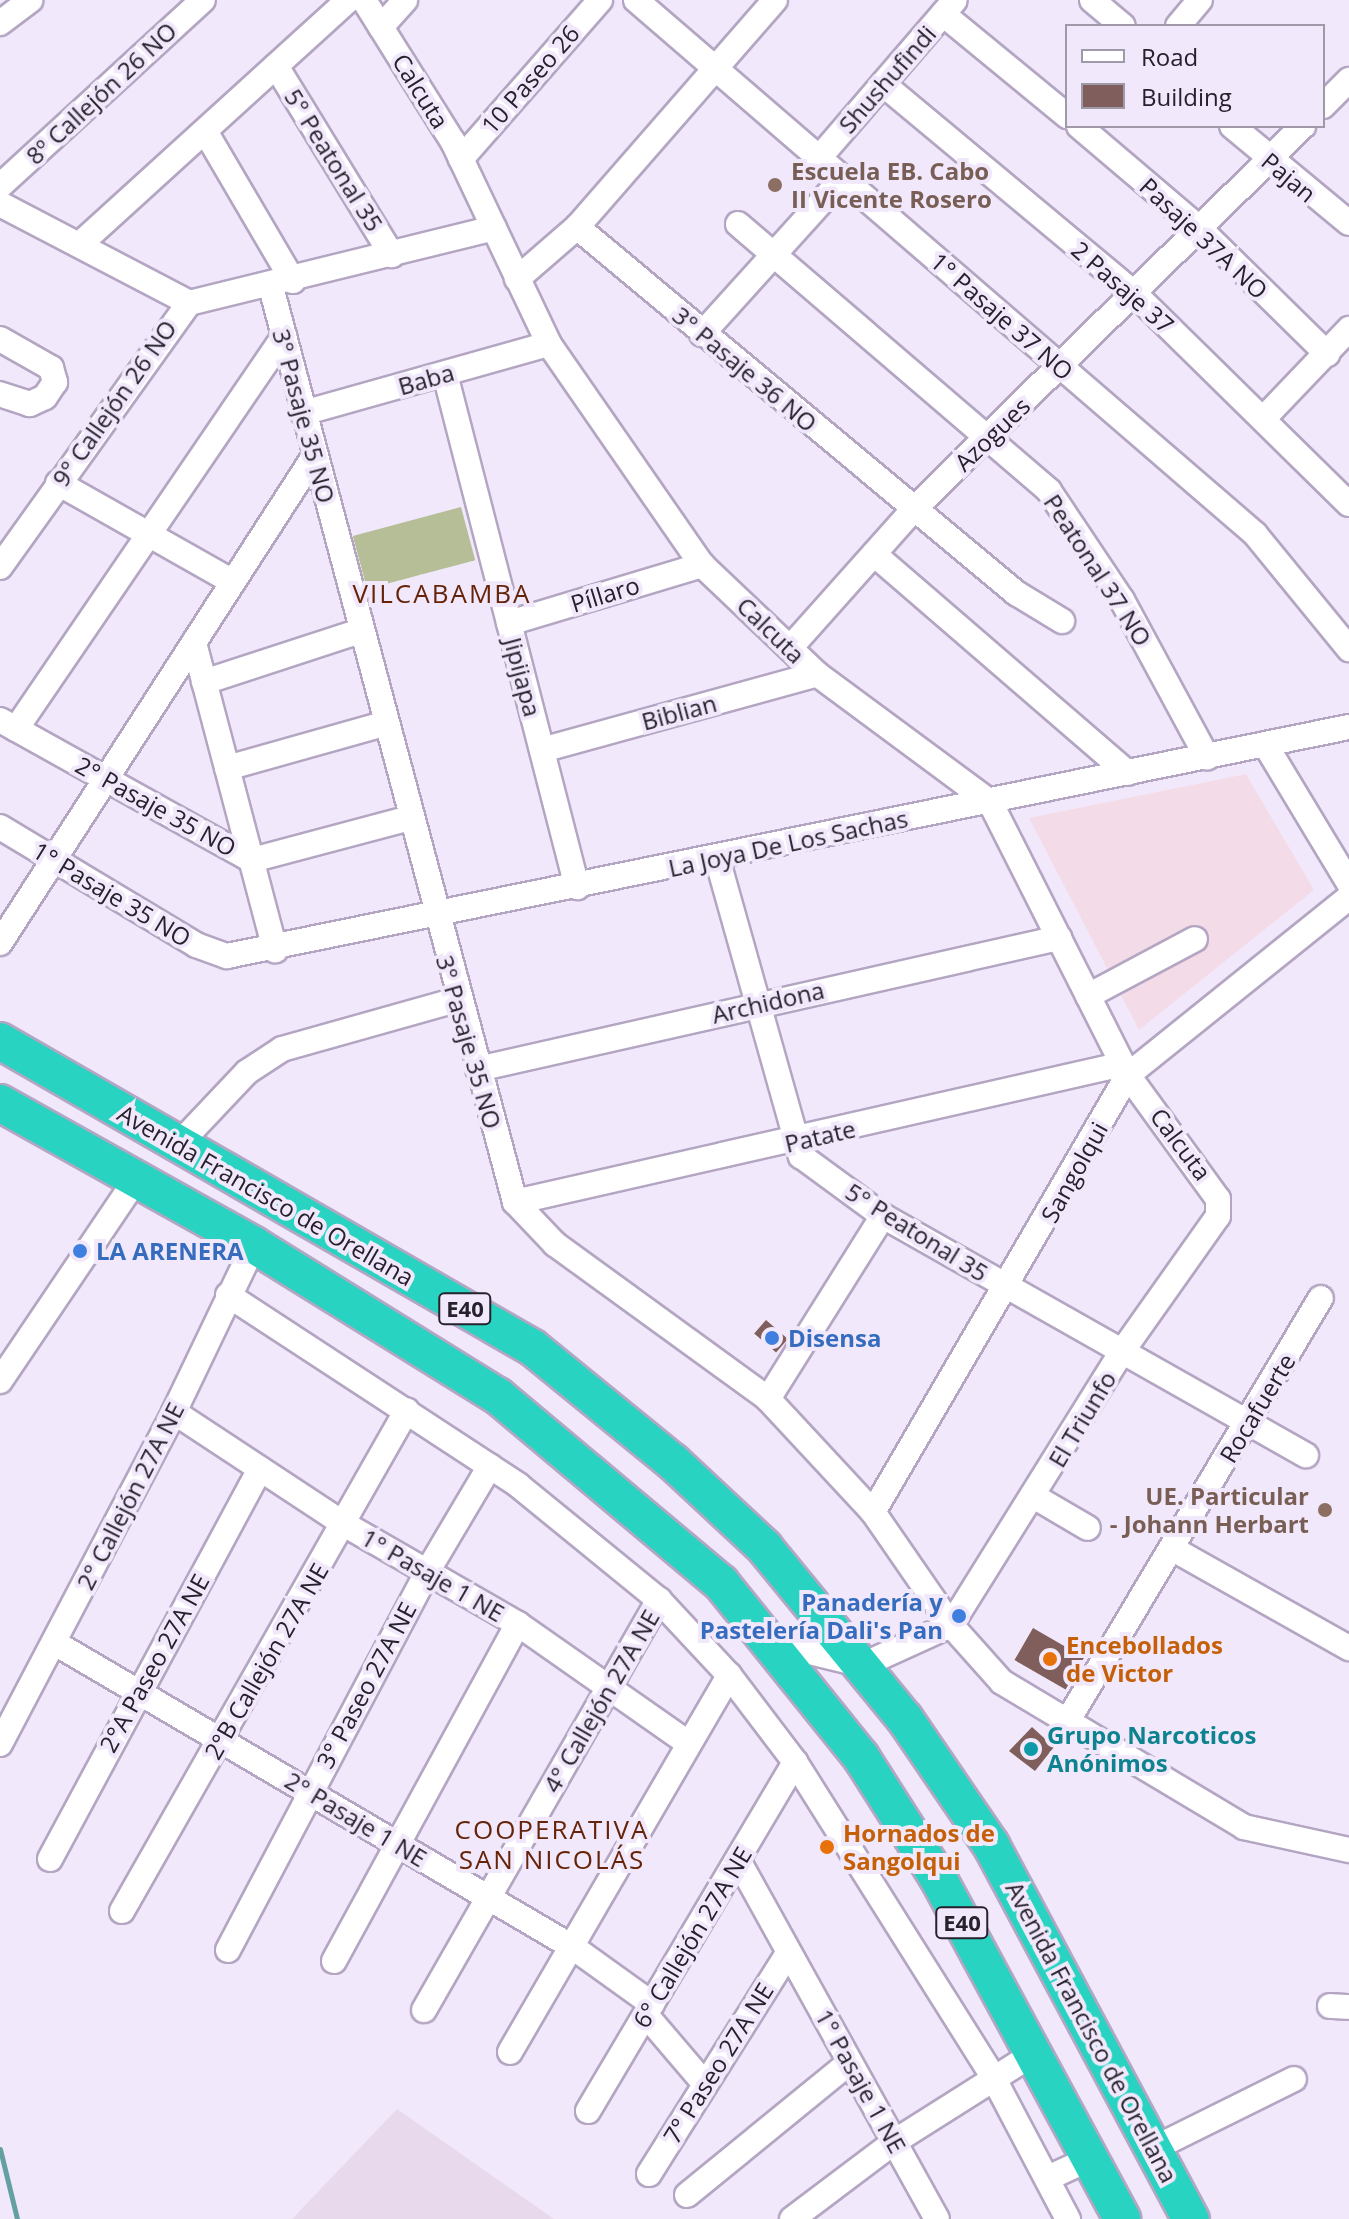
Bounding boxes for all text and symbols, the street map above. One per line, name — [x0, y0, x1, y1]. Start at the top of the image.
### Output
street label: 8º Callejón 26 NO — [20, 16, 182, 170]
street label: 10 Paseo 26 — [475, 19, 585, 139]
street label: Shushufindi — [832, 19, 942, 139]
legend — [1065, 24, 1325, 128]
text: Road — [1141, 40, 1198, 73]
street label: Calcuta — [387, 48, 455, 134]
text: Building — [1141, 80, 1232, 113]
street label: 5° Peatonal 35 — [279, 84, 389, 236]
street label: Pajan — [1256, 146, 1322, 208]
place label: Escuela EB. Cabo II Vicente Rosero — [791, 157, 992, 213]
street label: Pasaje 37A NO — [1134, 172, 1274, 304]
marker: Escuela EB. Cabo II Vicente Rosero — [766, 176, 784, 194]
street label: 2 Pasaje 37 — [1066, 235, 1180, 339]
street label: 1° Pasaje 37 NO — [925, 246, 1079, 386]
street label: 3° Pasaje 36 NO — [667, 300, 823, 438]
street label: 9° Callejón 26 NO — [46, 314, 182, 492]
street label: 3° Pasaje 35 NO — [267, 326, 341, 506]
street label: Baba — [395, 357, 457, 401]
street label: Azogues — [948, 391, 1036, 477]
street label: Peatonal 37 NO — [1038, 489, 1158, 651]
street label: Píllaro — [567, 570, 643, 618]
district label: VILCABAMBA — [352, 578, 532, 610]
street label: Calcuta — [731, 591, 811, 669]
street label: Jipijapa — [499, 634, 547, 720]
street label: Biblian — [638, 688, 720, 736]
street label: 2° Pasaje 35 NO — [71, 750, 241, 862]
street label: La Joya De Los Sachas — [666, 804, 910, 882]
street label: 1° Pasaje 35 NO — [28, 836, 196, 952]
street label: 3° Pasaje 35 NO — [430, 952, 508, 1132]
street label: Archidona — [709, 975, 827, 1029]
street label: Avenida Francisco de Orellana — [113, 1098, 419, 1292]
street label: Calcuta — [1145, 1102, 1217, 1186]
street label: Patate — [782, 1114, 858, 1158]
street label: Sangolqui — [1035, 1117, 1113, 1227]
street label: 5° Peatonal 35 — [841, 1177, 993, 1287]
place label: LA ARENERA — [96, 1237, 244, 1265]
marker: LA ARENERA — [71, 1242, 89, 1260]
road number: E40 — [437, 1291, 493, 1327]
place label: Disensa — [788, 1324, 881, 1352]
marker: Disensa — [763, 1329, 781, 1347]
street label: Rocafuerte — [1213, 1348, 1301, 1468]
street label: El Triunfo — [1042, 1366, 1122, 1472]
street label: 2° Callejón 27A NE — [70, 1398, 190, 1594]
place label: UE. Particular - Johann Herbart — [1110, 1482, 1309, 1538]
marker: UE. Particular - Johann Herbart — [1316, 1501, 1334, 1519]
street label: 1° Pasaje 1 NE — [357, 1523, 509, 1627]
street label: 2°B Callejón 27A NE — [198, 1558, 334, 1764]
street label: 2°A Paseo 27A NE — [93, 1569, 215, 1757]
place label: Panadería y Pastelería Dali's Pan — [700, 1588, 943, 1644]
street label: 3° Paseo 27A NE — [310, 1597, 422, 1773]
street label: 4° Callejón 27A NE — [537, 1605, 665, 1797]
marker: Panadería y Pastelería Dali's Pan — [950, 1607, 968, 1625]
place label: Encebollados de Victor — [1066, 1631, 1223, 1687]
marker: Encebollados de Victor — [1041, 1650, 1059, 1668]
place label: Grupo Narcoticos Anónimos — [1047, 1721, 1256, 1777]
marker: Grupo Narcoticos Anónimos — [1022, 1740, 1040, 1758]
street label: 2° Pasaje 1 NE — [280, 1765, 432, 1873]
district label: COOPERATIVA SAN NICOLÁS — [455, 1814, 649, 1876]
place label: Hornados de Sangolqui — [843, 1819, 995, 1875]
marker: Hornados de Sangolqui — [818, 1838, 836, 1856]
street label: 6° Callejón 27A NE — [627, 1841, 757, 2033]
street label: Avenida Francisco de Orellana — [1000, 1876, 1184, 2188]
road number: E40 — [934, 1905, 990, 1941]
street label: 7° Paseo 27A NE — [657, 1977, 779, 2149]
street label: 1° Pasaje 1 NE — [810, 2004, 912, 2158]

